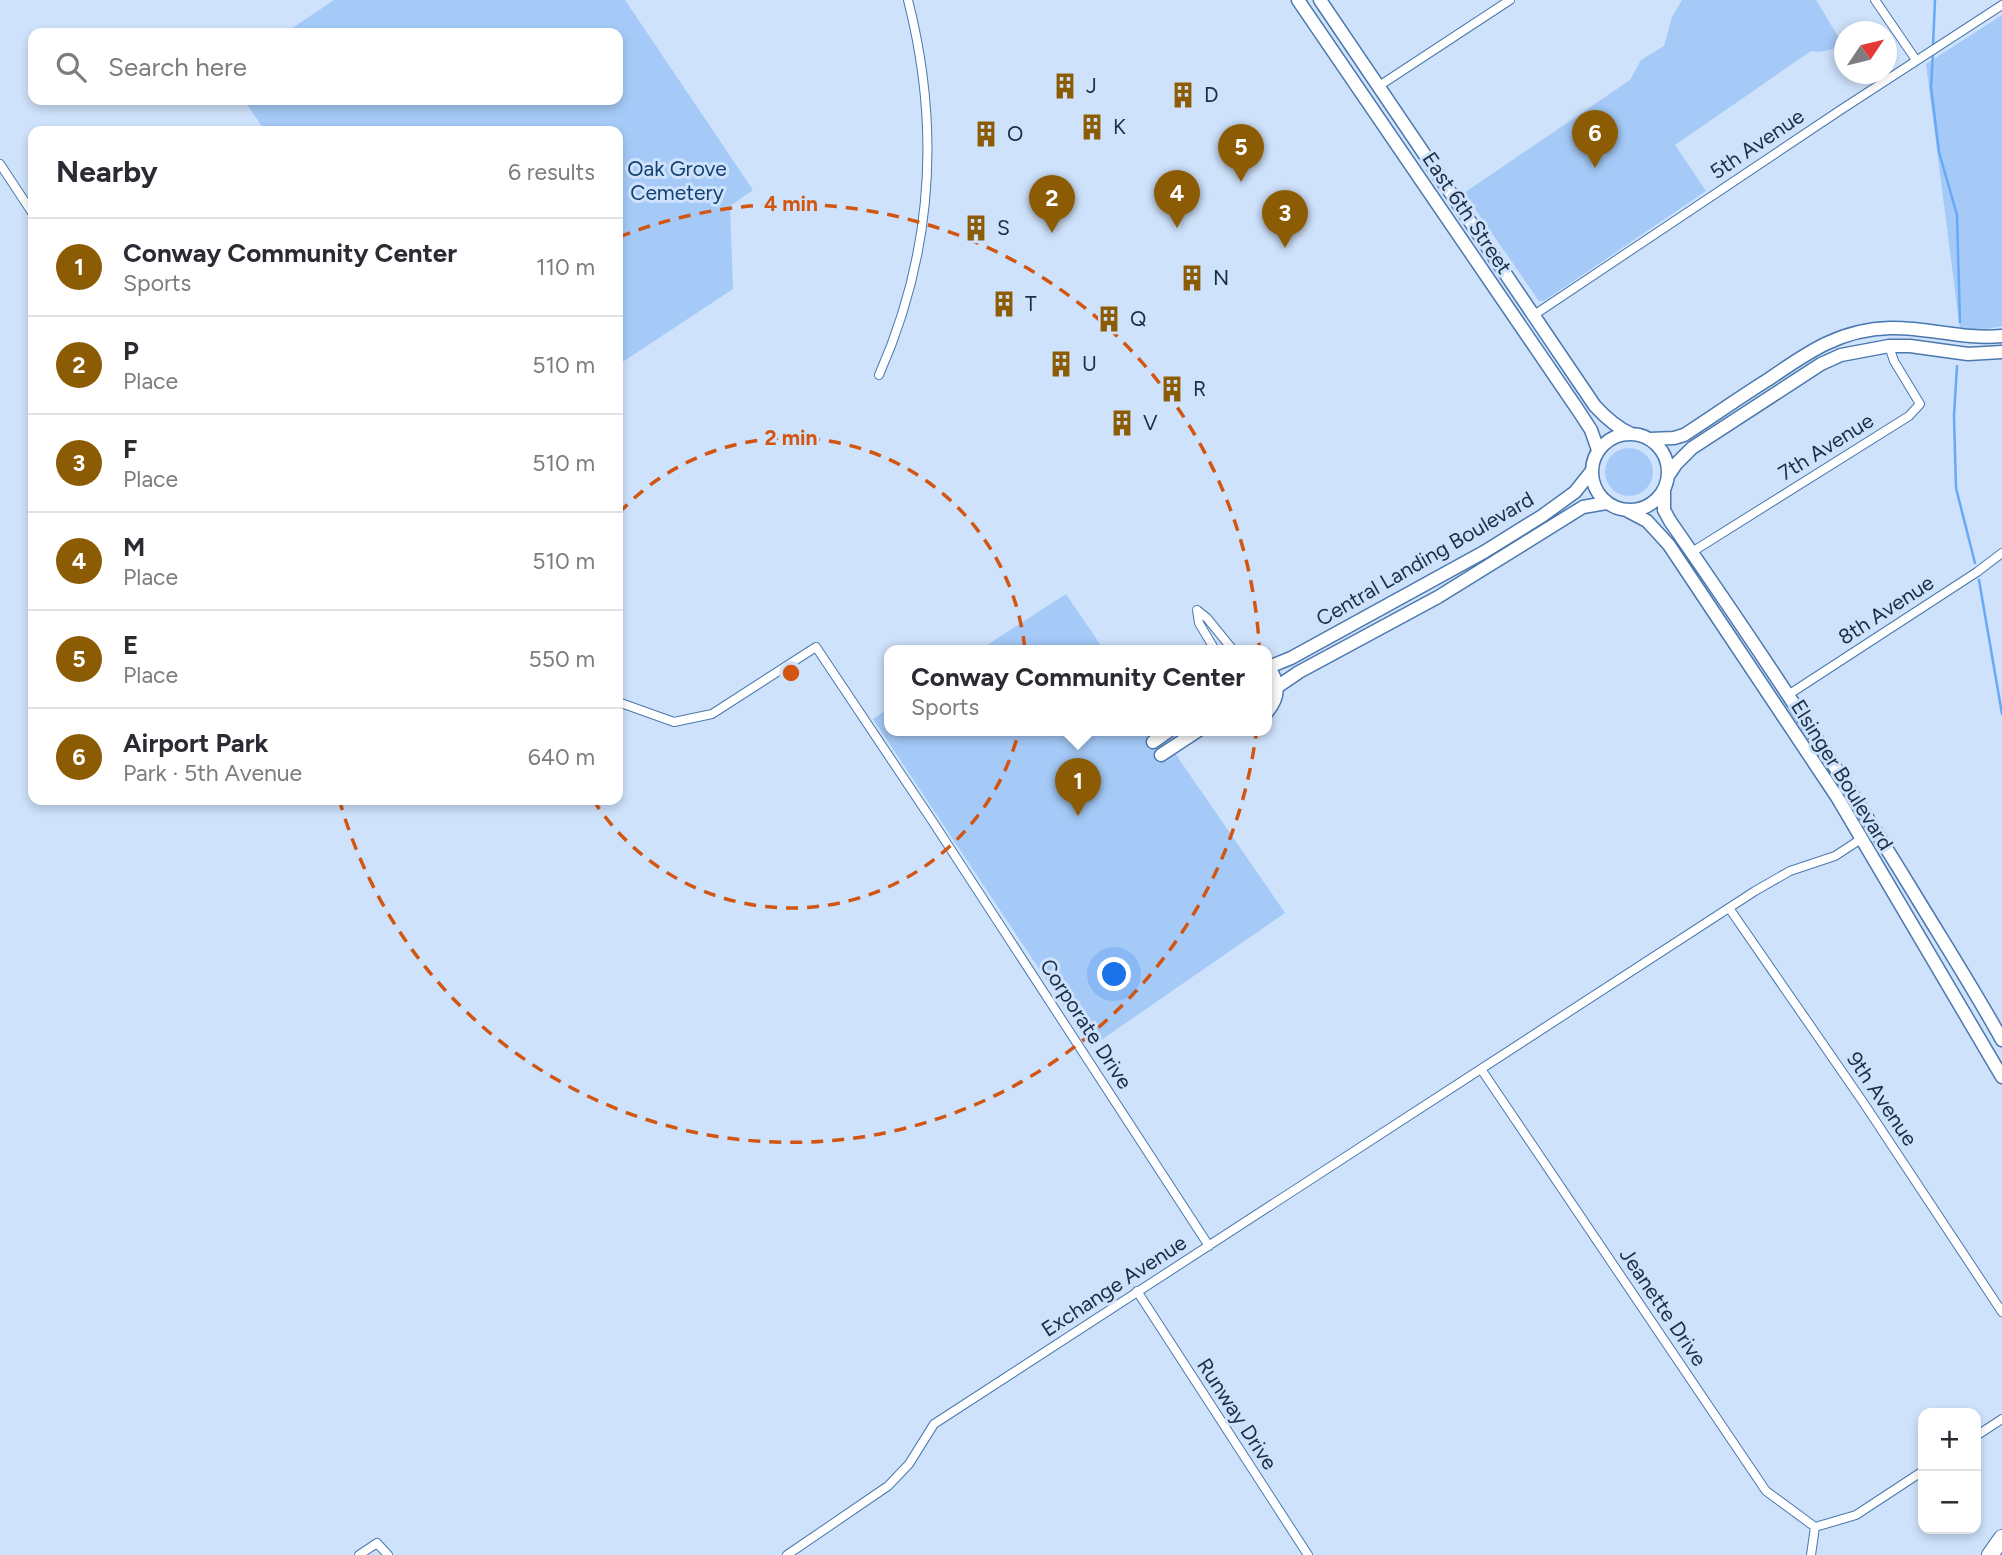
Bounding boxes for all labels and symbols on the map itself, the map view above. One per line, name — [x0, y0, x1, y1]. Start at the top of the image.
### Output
north arrow — [1834, 21, 1897, 84]
building icon: J — [1050, 71, 1080, 101]
place label: J — [1086, 73, 1097, 98]
building icon: D — [1168, 80, 1198, 110]
place label: D — [1204, 82, 1218, 107]
street label: 5th Avenue — [1705, 103, 1808, 184]
pin: 6 — [1572, 110, 1618, 168]
building icon: K — [1077, 112, 1107, 142]
place label: K — [1113, 114, 1126, 139]
building icon: O — [971, 119, 1001, 149]
place label: O — [1007, 121, 1023, 146]
pin: 5 — [1218, 124, 1264, 182]
street label: East 6th Street — [1417, 147, 1517, 278]
park label: Oak Grove Cemetery — [627, 156, 727, 205]
pin: 4 — [1154, 170, 1200, 228]
pin: 2 — [1029, 175, 1075, 233]
pin: 3 — [1262, 190, 1308, 248]
text: 4 min — [764, 191, 818, 216]
building icon: S — [961, 213, 991, 243]
place label: S — [997, 215, 1010, 240]
building icon: N — [1177, 263, 1207, 293]
place label: N — [1213, 265, 1229, 290]
building icon: T — [989, 289, 1019, 319]
place label: T — [1025, 291, 1037, 316]
building icon: Q — [1094, 304, 1124, 334]
place label: Q — [1130, 306, 1146, 331]
building icon: U — [1046, 349, 1076, 379]
place label: U — [1082, 351, 1097, 376]
building icon: R — [1157, 374, 1187, 404]
place label: R — [1193, 376, 1206, 401]
building icon: V — [1107, 408, 1137, 438]
street label: 7th Avenue — [1774, 408, 1878, 486]
place label: V — [1143, 410, 1158, 435]
text: 2 min — [765, 425, 817, 450]
street label: Central Landing Boulevard — [1312, 486, 1538, 631]
street label: 8th Avenue — [1833, 569, 1938, 650]
centre of rings — [779, 661, 803, 685]
street label: Elsinger Boulevard — [1786, 695, 1899, 855]
pin: 1 — [1055, 758, 1101, 816]
street label: Corporate Drive — [1035, 954, 1138, 1093]
your location — [1097, 957, 1131, 991]
street label: 9th Avenue — [1842, 1047, 1923, 1150]
street label: Exchange Avenue — [1037, 1229, 1191, 1342]
street label: Jeanette Drive — [1615, 1243, 1712, 1371]
street label: Runway Drive — [1192, 1353, 1283, 1474]

